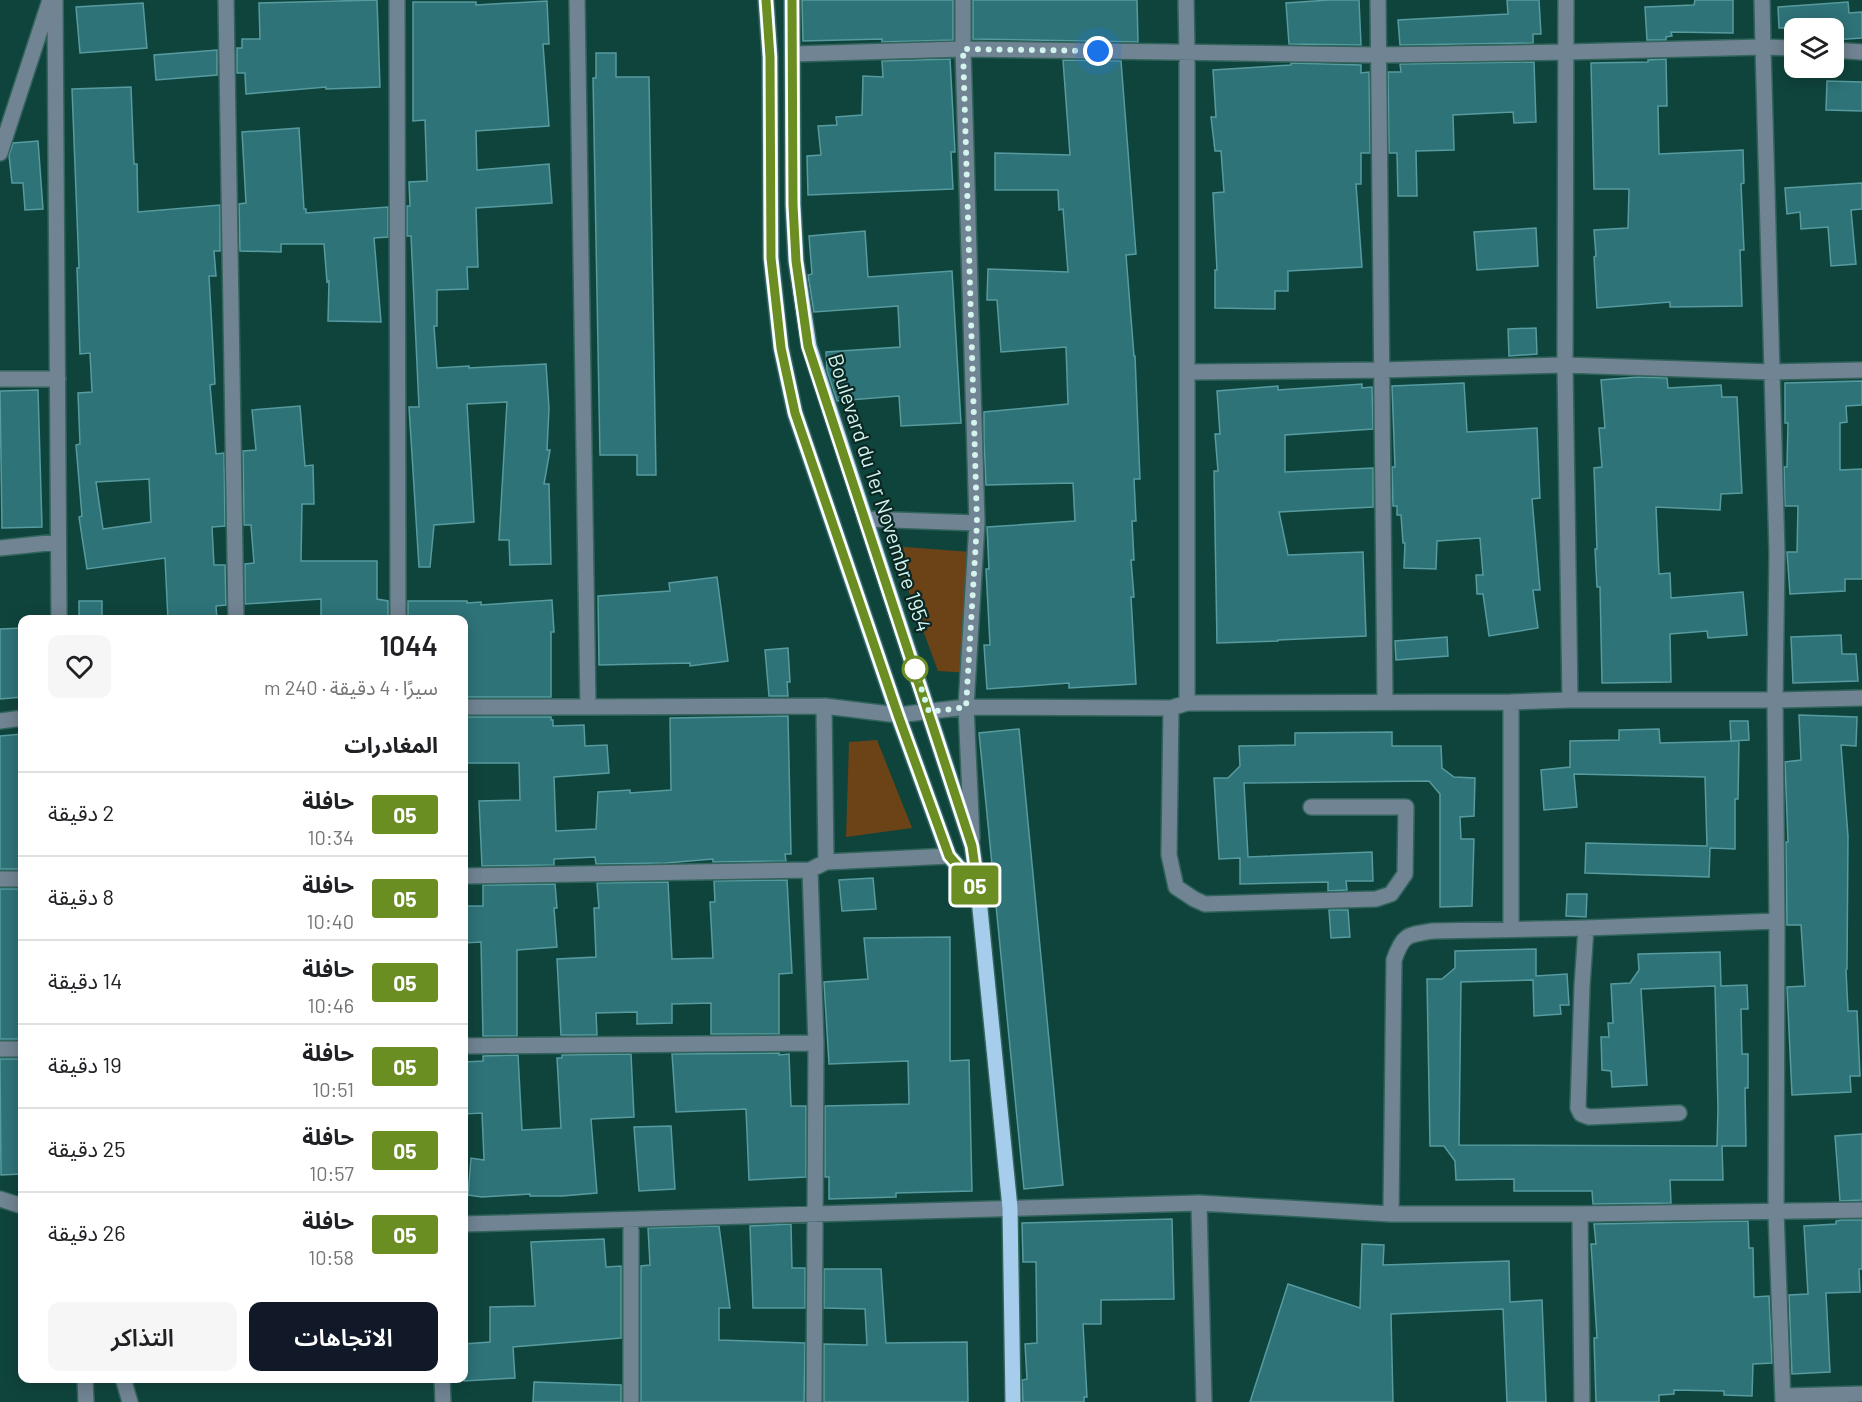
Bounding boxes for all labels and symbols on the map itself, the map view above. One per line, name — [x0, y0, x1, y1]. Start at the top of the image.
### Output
your location — [1083, 36, 1113, 66]
street label: Boulevard du 1er Novembre 1954 — [824, 350, 937, 635]
unlabelled marker — [902, 656, 928, 682]
line badge: 05 — [948, 866, 1002, 904]

